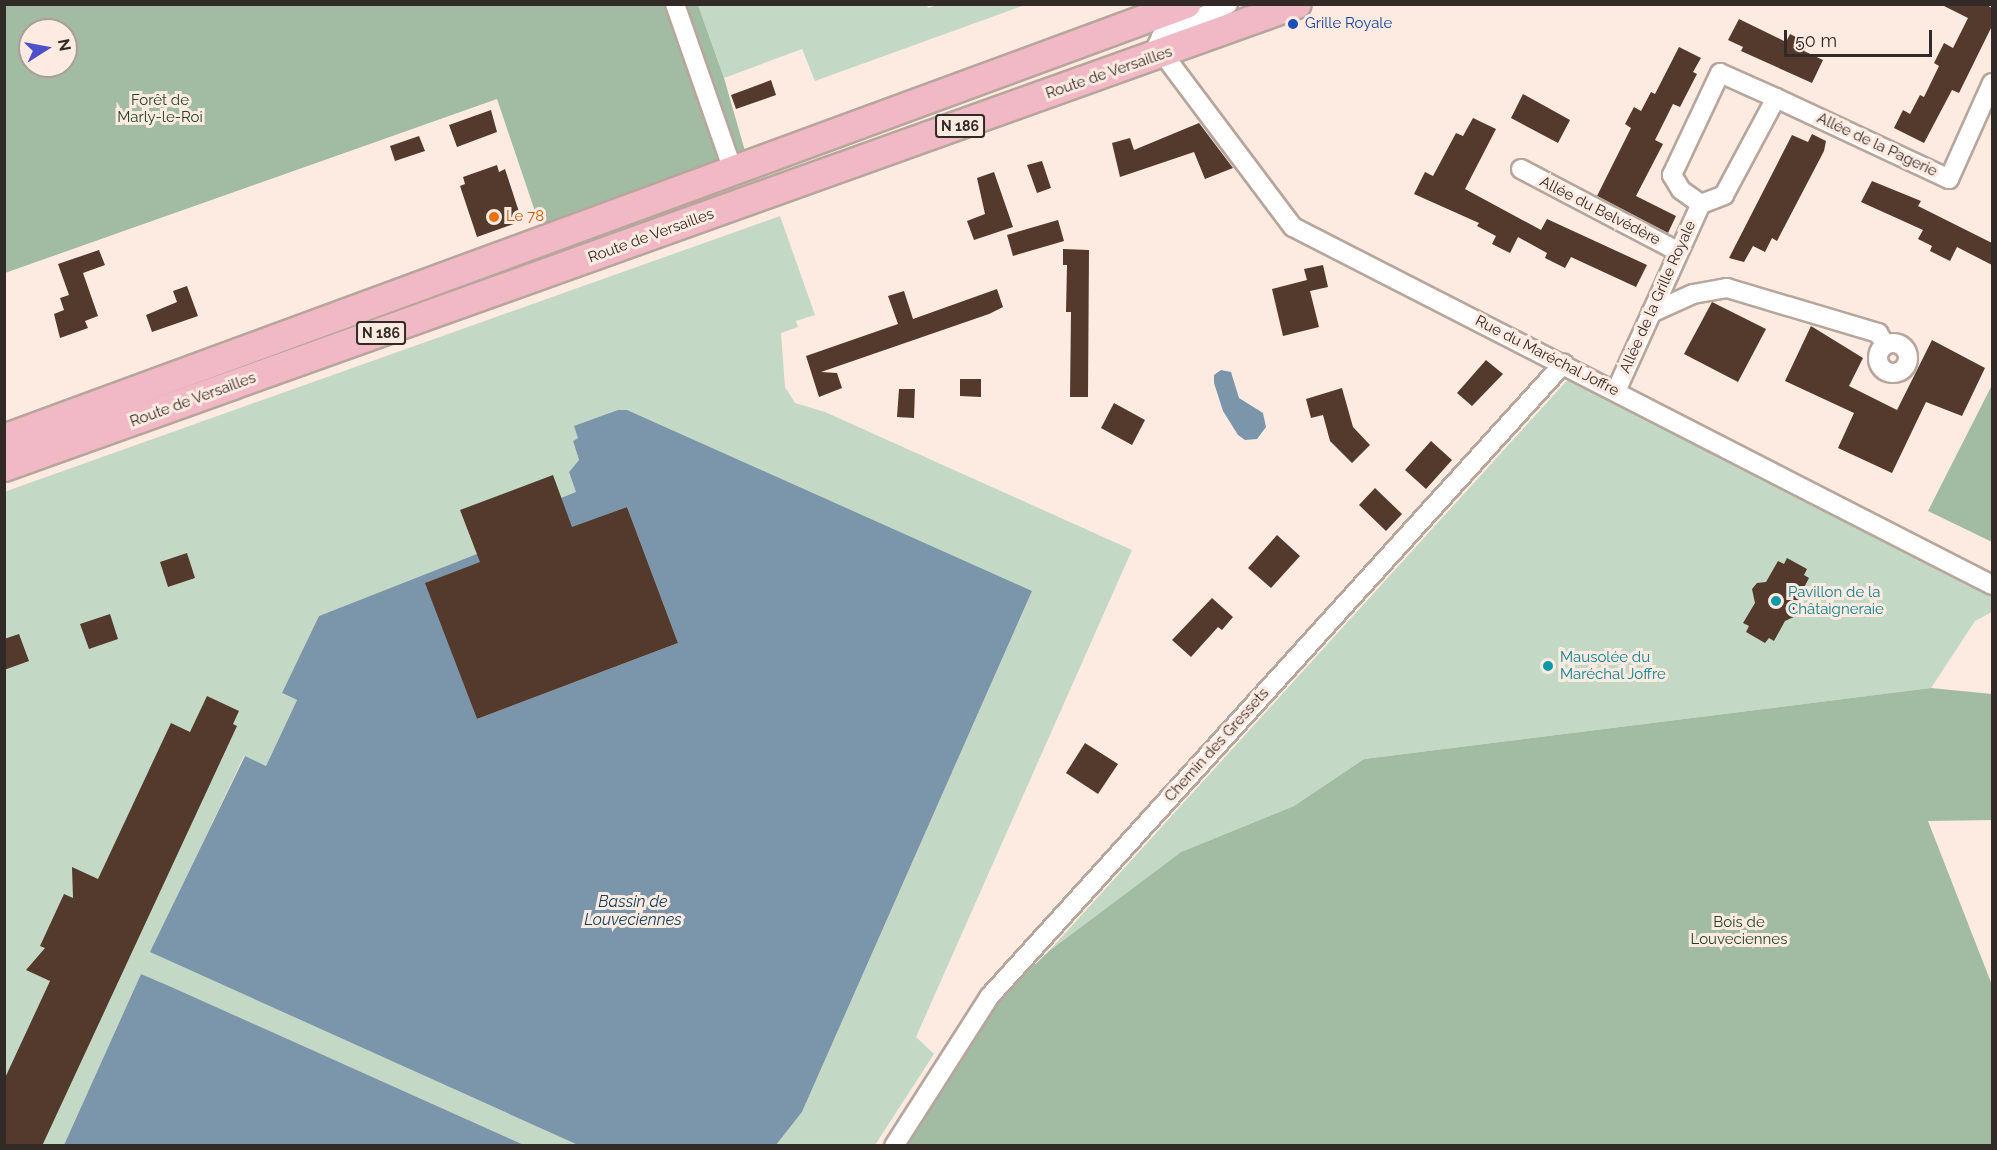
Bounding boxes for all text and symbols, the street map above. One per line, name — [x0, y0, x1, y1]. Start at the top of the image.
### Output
place label: Grille Royale — [1305, 15, 1392, 33]
marker: Grille Royale — [1286, 17, 1300, 31]
north arrow — [18, 18, 78, 78]
scale bar — [1787, 18, 1936, 56]
text: 50 m — [1795, 30, 1837, 51]
text: N — [54, 37, 75, 53]
street label: Route de Versailles — [1043, 43, 1175, 103]
park label: Forêt de Marly-le-Roi — [117, 91, 203, 126]
street label: Allée de la Pagerie — [1814, 109, 1940, 181]
road number: N 186 — [934, 115, 986, 137]
street label: Allée du Belvédère — [1537, 173, 1663, 249]
street label: Route de Versailles — [585, 205, 717, 267]
place label: Le 78 — [506, 208, 544, 226]
marker: Le 78 — [487, 210, 501, 224]
street label: Allée de la Grille Royale — [1616, 218, 1700, 376]
street label: Rue du Maréchal Joffre — [1472, 312, 1622, 400]
road number: N 186 — [356, 322, 406, 344]
street label: Route de Versailles — [127, 369, 259, 431]
place label: Pavillon de la Châtaigneraie — [1788, 583, 1884, 618]
marker: Pavillon de la Châtaigneraie — [1769, 594, 1783, 608]
place label: Mausolée du Maréchal Joffre — [1560, 648, 1667, 683]
marker: Mausolée du Maréchal Joffre — [1541, 659, 1555, 673]
street label: Chemin des Gressets — [1161, 684, 1273, 806]
water label: Bassin de Louveciennes — [584, 892, 682, 930]
park label: Bois de Louveciennes — [1691, 913, 1787, 948]

